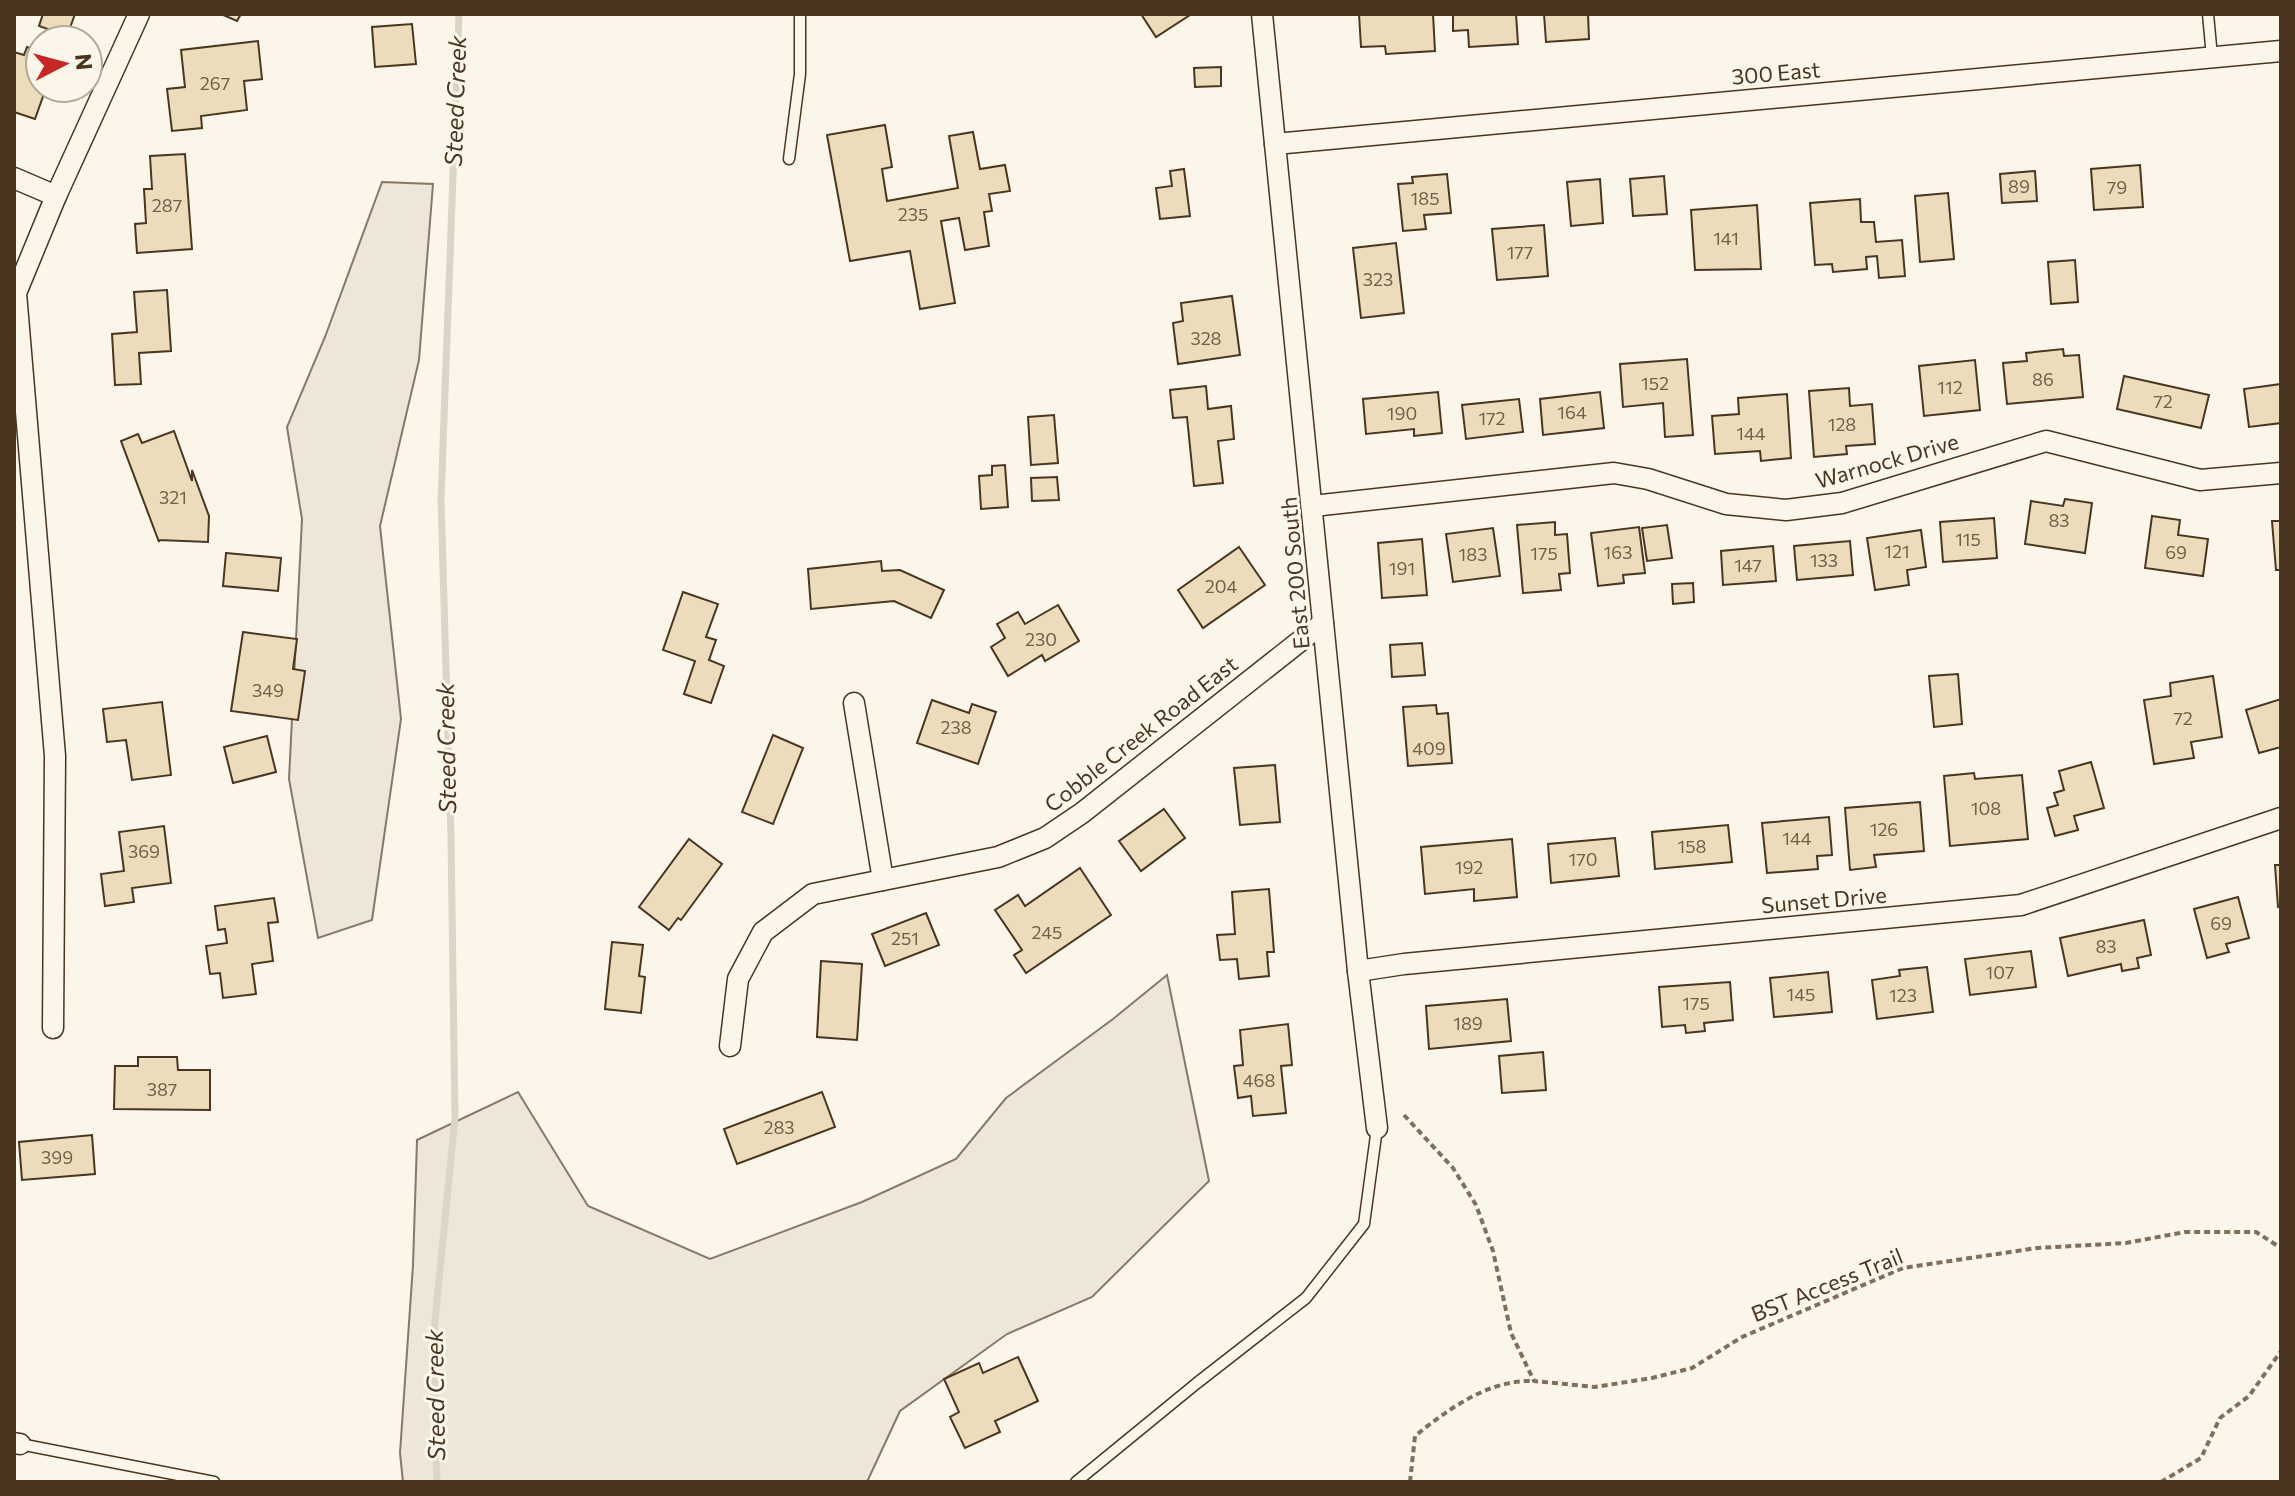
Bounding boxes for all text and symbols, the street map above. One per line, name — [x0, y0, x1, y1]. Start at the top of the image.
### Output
north arrow — [24, 24, 104, 104]
water label: Steed Creek — [438, 34, 471, 167]
text: N — [70, 52, 99, 71]
street label: 300 East — [1730, 55, 1821, 90]
house number: 267 — [200, 72, 230, 94]
house number: 89 — [2008, 175, 2030, 197]
house number: 79 — [2107, 176, 2127, 198]
house number: 185 — [1411, 187, 1439, 209]
house number: 287 — [152, 194, 182, 216]
house number: 235 — [898, 203, 928, 225]
house number: 141 — [1713, 227, 1739, 249]
house number: 177 — [1507, 241, 1533, 263]
house number: 323 — [1363, 268, 1393, 290]
house number: 328 — [1190, 327, 1222, 349]
house number: 86 — [2032, 368, 2054, 390]
house number: 152 — [1641, 372, 1669, 394]
house number: 112 — [1937, 376, 1963, 398]
house number: 72 — [2153, 390, 2173, 412]
house number: 164 — [1557, 401, 1587, 423]
house number: 190 — [1387, 402, 1417, 424]
house number: 172 — [1478, 407, 1506, 429]
house number: 128 — [1828, 413, 1856, 435]
house number: 144 — [1736, 422, 1766, 444]
street label: Warnock Drive — [1812, 427, 1961, 494]
house number: 321 — [159, 486, 187, 508]
street label: East 200 South — [1274, 496, 1315, 650]
house number: 83 — [2048, 509, 2070, 531]
house number: 115 — [1955, 528, 1981, 550]
house number: 121 — [1884, 540, 1910, 562]
house number: 163 — [1604, 541, 1632, 563]
house number: 69 — [2165, 541, 2187, 563]
house number: 175 — [1530, 542, 1558, 564]
house number: 183 — [1459, 543, 1487, 565]
house number: 133 — [1810, 549, 1838, 571]
house number: 147 — [1734, 554, 1762, 576]
house number: 191 — [1389, 557, 1415, 579]
house number: 204 — [1205, 575, 1237, 597]
house number: 230 — [1025, 628, 1057, 650]
street label: Cobble Creek Road East — [1039, 650, 1243, 817]
house number: 349 — [252, 679, 284, 701]
water label: Steed Creek — [430, 681, 461, 814]
house number: 72 — [2173, 707, 2193, 729]
house number: 238 — [940, 716, 972, 738]
house number: 409 — [1412, 737, 1446, 759]
house number: 108 — [1971, 797, 2001, 819]
house number: 126 — [1870, 818, 1898, 840]
house number: 144 — [1782, 827, 1812, 849]
house number: 158 — [1678, 835, 1707, 857]
house number: 369 — [128, 840, 160, 862]
house number: 170 — [1569, 848, 1597, 870]
house number: 192 — [1455, 856, 1483, 878]
street label: Sunset Drive — [1760, 881, 1888, 918]
house number: 69 — [2210, 912, 2232, 934]
house number: 245 — [1032, 921, 1062, 943]
house number: 251 — [891, 927, 919, 949]
house number: 83 — [2095, 935, 2117, 957]
house number: 107 — [1986, 961, 2014, 983]
house number: 145 — [1787, 983, 1815, 1005]
house number: 123 — [1889, 984, 1917, 1006]
house number: 175 — [1682, 992, 1710, 1014]
house number: 189 — [1453, 1012, 1483, 1034]
house number: 468 — [1243, 1069, 1275, 1091]
house number: 387 — [147, 1078, 177, 1100]
house number: 283 — [763, 1116, 795, 1138]
house number: 399 — [41, 1146, 73, 1168]
street label: BST Access Trail — [1747, 1242, 1906, 1327]
water label: Steed Creek — [419, 1328, 450, 1461]

